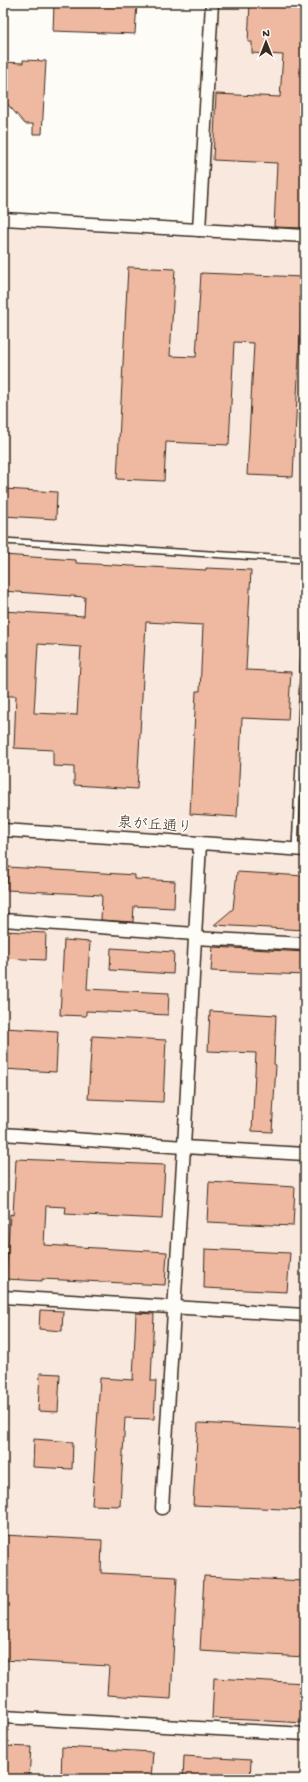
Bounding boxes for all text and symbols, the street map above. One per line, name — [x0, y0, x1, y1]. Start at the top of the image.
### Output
north arrow — [246, 22, 286, 62]
text: N — [262, 28, 270, 40]
street label: 泉が丘通り — [117, 813, 193, 838]

